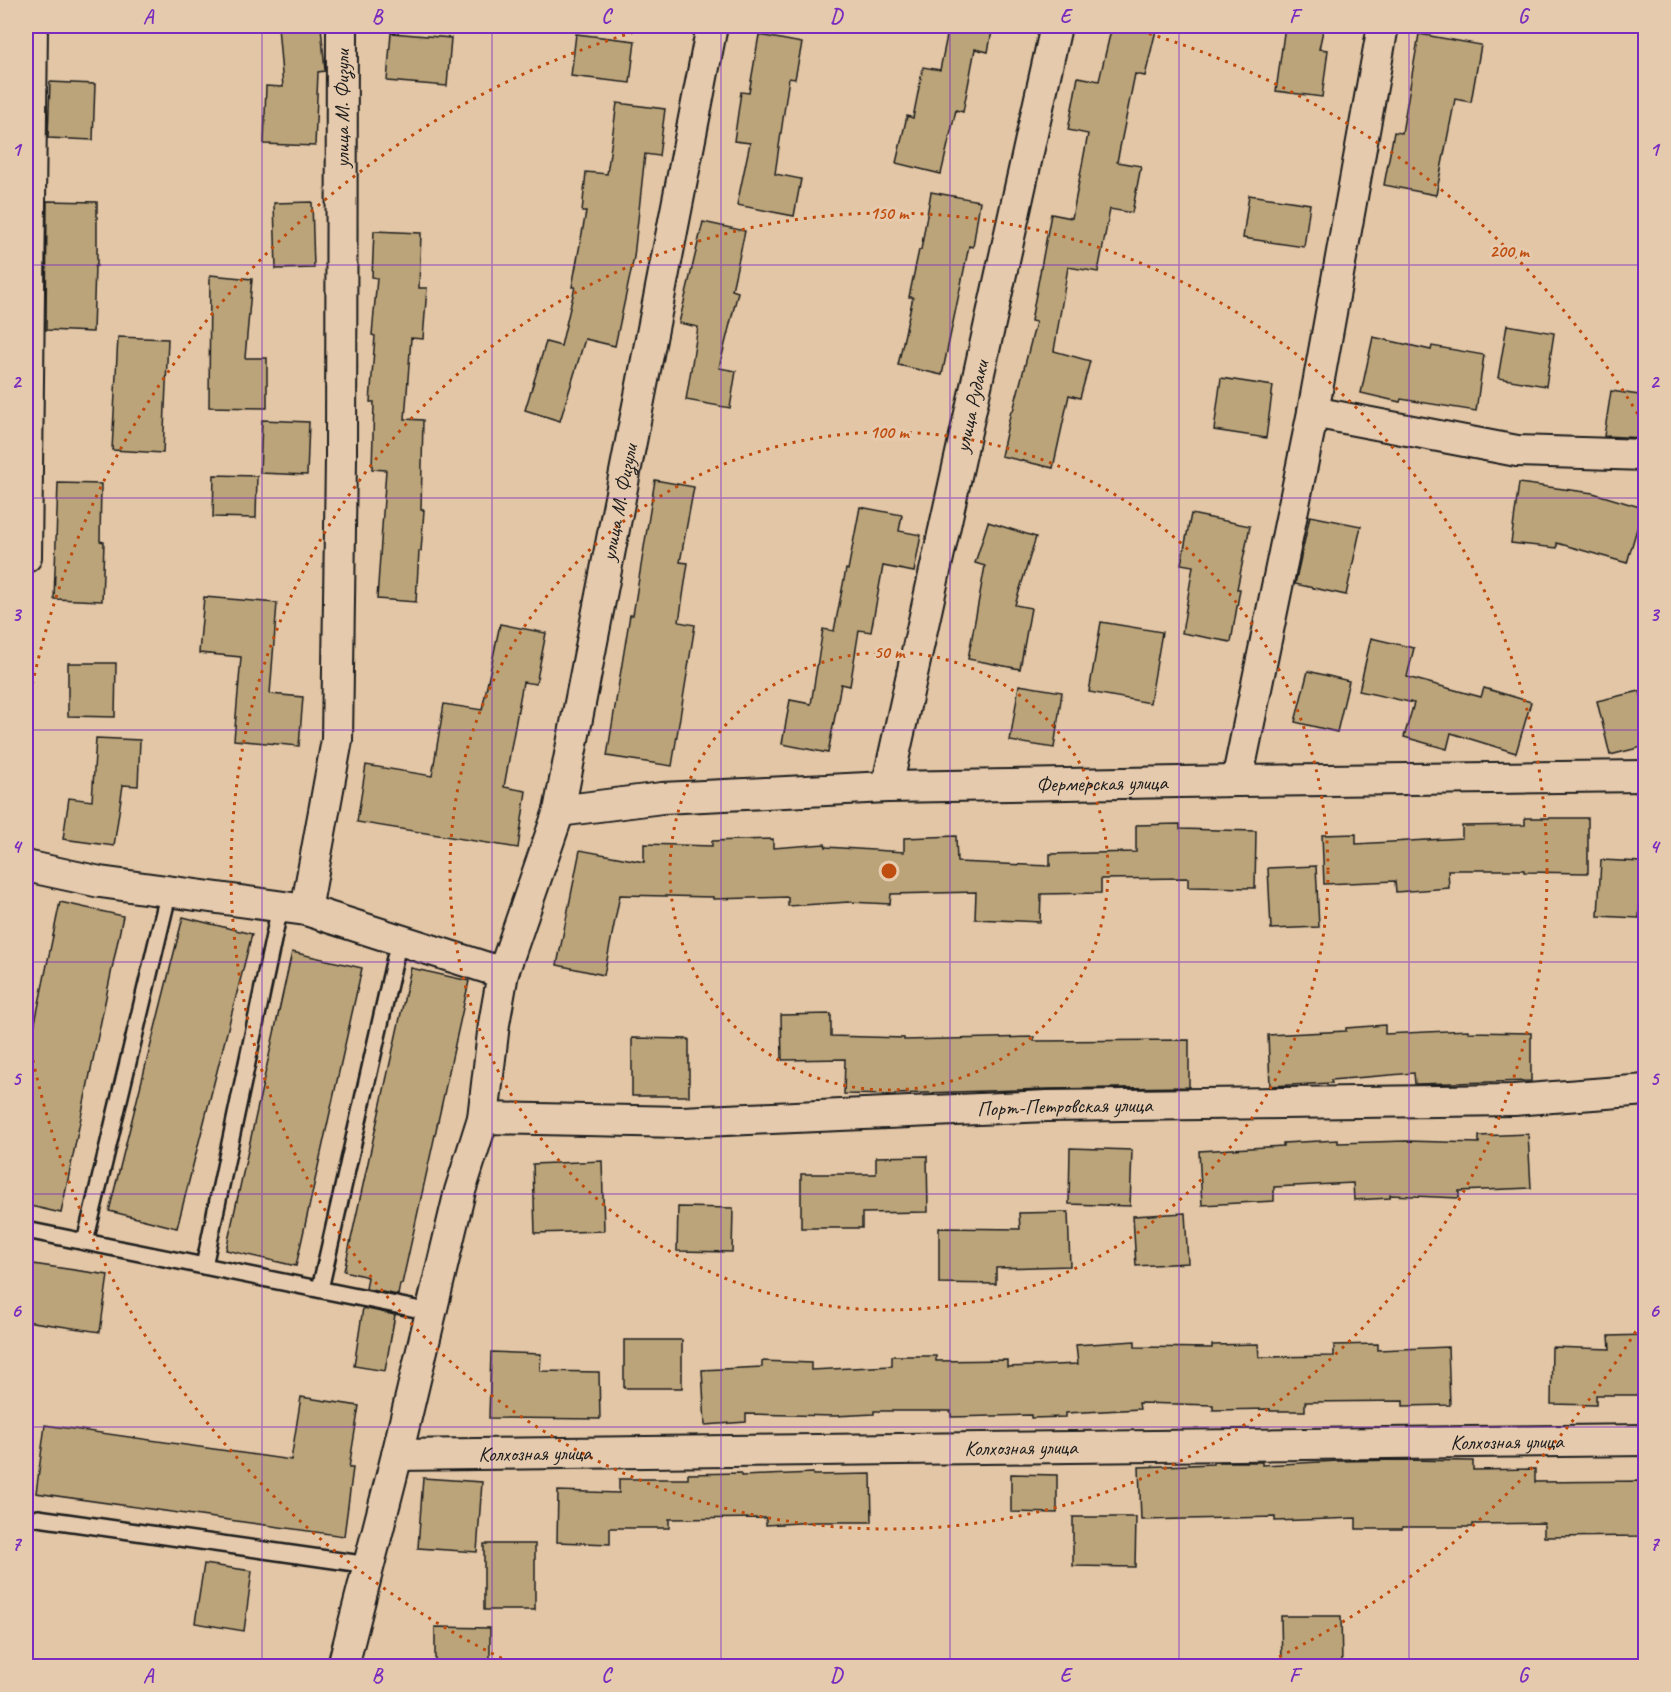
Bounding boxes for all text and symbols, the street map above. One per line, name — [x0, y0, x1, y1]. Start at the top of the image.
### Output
text: A — [143, 4, 155, 29]
text: B — [372, 4, 384, 29]
text: C — [601, 4, 613, 29]
text: D — [830, 4, 844, 29]
text: E — [1060, 4, 1074, 29]
text: F — [1289, 4, 1303, 29]
text: G — [1518, 4, 1531, 29]
street label: улица М. Физули — [329, 47, 356, 170]
text: 1 — [12, 137, 23, 162]
text: 1 — [1650, 137, 1661, 162]
text: 150 m — [870, 202, 910, 224]
text: 200 m — [1490, 240, 1530, 262]
street label: улица Рудаки — [948, 356, 995, 456]
text: 2 — [12, 369, 23, 394]
text: 2 — [1650, 369, 1661, 394]
text: 100 m — [870, 421, 910, 443]
street label: улица М. Физули — [595, 440, 644, 565]
text: 3 — [12, 602, 23, 627]
text: 3 — [1650, 602, 1661, 627]
text: 50 m — [874, 641, 906, 663]
street label: Фермерская улица — [1036, 769, 1170, 797]
text: 4 — [12, 834, 24, 859]
text: 4 — [1650, 834, 1662, 859]
centre of rings — [879, 861, 899, 881]
text: 5 — [12, 1066, 23, 1091]
text: 5 — [1650, 1066, 1661, 1091]
street label: Порт-Петровская улица — [976, 1092, 1154, 1122]
text: 6 — [11, 1298, 22, 1323]
text: 6 — [1649, 1298, 1660, 1323]
street label: Колхозная улица — [1450, 1428, 1565, 1455]
street label: Колхозная улица — [964, 1434, 1079, 1461]
street label: Колхозная улица — [478, 1440, 593, 1467]
text: 7 — [12, 1531, 23, 1556]
text: 7 — [1650, 1531, 1661, 1556]
text: A — [143, 1663, 155, 1688]
text: B — [372, 1663, 384, 1688]
text: C — [601, 1663, 613, 1688]
text: D — [830, 1663, 844, 1688]
text: E — [1060, 1663, 1074, 1688]
text: F — [1289, 1663, 1303, 1688]
text: G — [1518, 1663, 1531, 1688]

